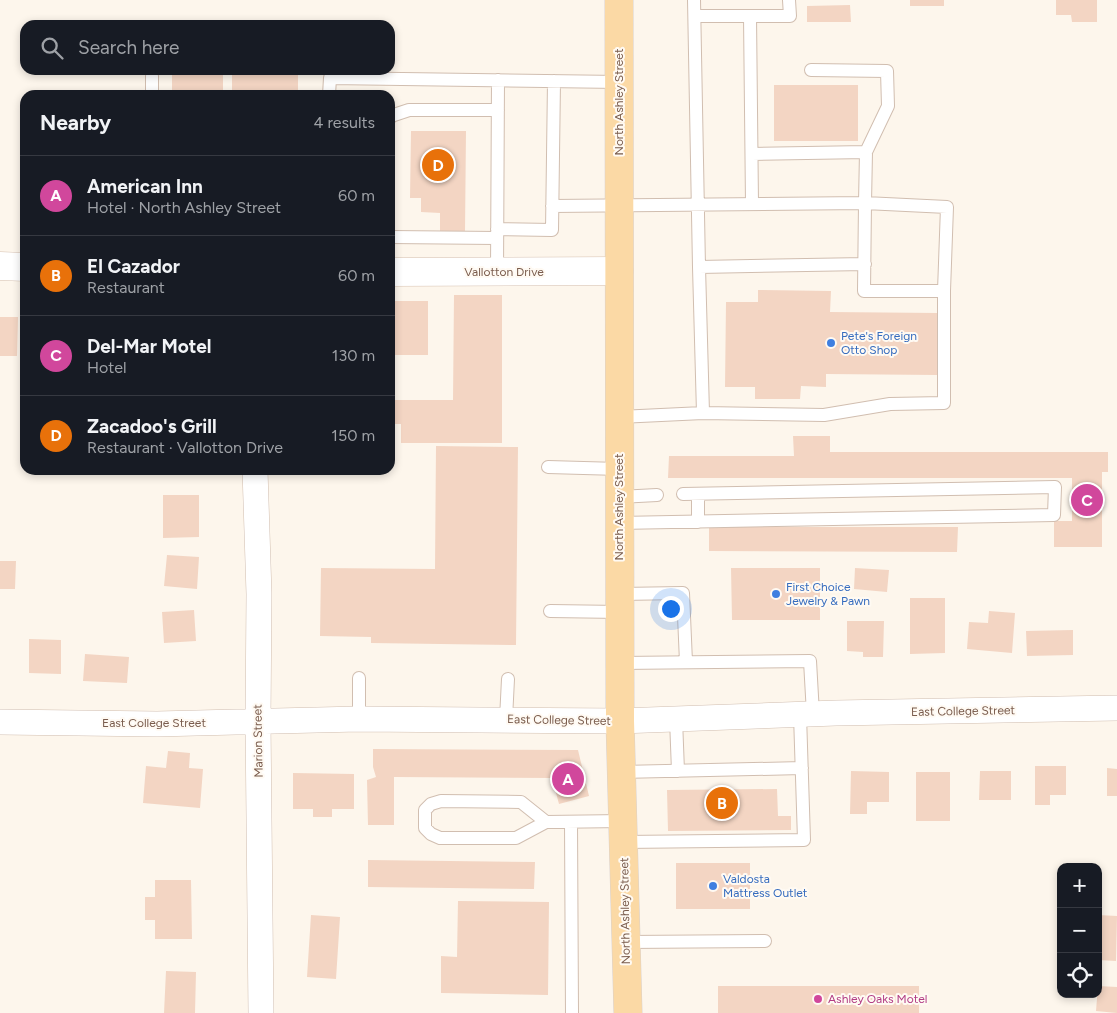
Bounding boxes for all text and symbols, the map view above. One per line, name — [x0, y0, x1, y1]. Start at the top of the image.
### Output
search box — [20, 20, 395, 75]
icon: search — [38, 34, 66, 62]
text: Search here — [78, 36, 180, 59]
street label: North Ashley Street — [612, 48, 626, 155]
text: Nearby — [40, 110, 111, 135]
text: 4 results — [314, 113, 375, 132]
pin: D — [422, 146, 454, 184]
text: American Inn — [87, 175, 203, 198]
text: A — [50, 186, 62, 205]
text: 60 m — [338, 186, 375, 205]
text: Hotel · North Ashley Street — [87, 198, 281, 217]
text: El Cazador — [87, 255, 180, 278]
street label: Vallotton Drive — [464, 265, 544, 279]
text: B — [51, 266, 61, 285]
text: 60 m — [338, 266, 375, 285]
text: Restaurant — [87, 278, 165, 297]
place label: Pete's Foreign Otto Shop — [841, 329, 917, 357]
text: Del-Mar Motel — [87, 335, 211, 358]
marker: Pete's Foreign Otto Shop — [825, 337, 837, 349]
text: C — [50, 346, 62, 365]
text: 130 m — [332, 346, 375, 365]
text: Hotel — [87, 358, 127, 377]
text: Zacadoo's Grill — [87, 415, 217, 438]
text: D — [50, 426, 62, 445]
text: 150 m — [331, 426, 375, 445]
text: Restaurant · Vallotton Drive — [87, 438, 283, 457]
street label: North Ashley Street — [612, 453, 626, 560]
pin: C — [1071, 481, 1103, 519]
place label: First Choice Jewelry & Pawn — [786, 580, 870, 608]
marker: First Choice Jewelry & Pawn — [770, 588, 782, 600]
your location — [658, 596, 684, 622]
street label: East College Street — [911, 703, 1016, 719]
street label: Marion Street — [250, 704, 266, 778]
street label: East College Street — [507, 712, 612, 728]
street label: East College Street — [102, 716, 206, 730]
pin: A — [552, 760, 584, 798]
pin: B — [706, 784, 738, 822]
street label: North Ashley Street — [617, 857, 633, 965]
map controls — [1057, 863, 1102, 998]
button: + — [1057, 863, 1102, 908]
place label: Valdosta Mattress Outlet — [723, 872, 808, 900]
marker: Valdosta Mattress Outlet — [707, 880, 719, 892]
button: − — [1057, 908, 1102, 953]
button: locate — [1057, 953, 1102, 998]
place label: Ashley Oaks Motel — [828, 992, 927, 1006]
marker: Ashley Oaks Motel — [812, 993, 824, 1005]

